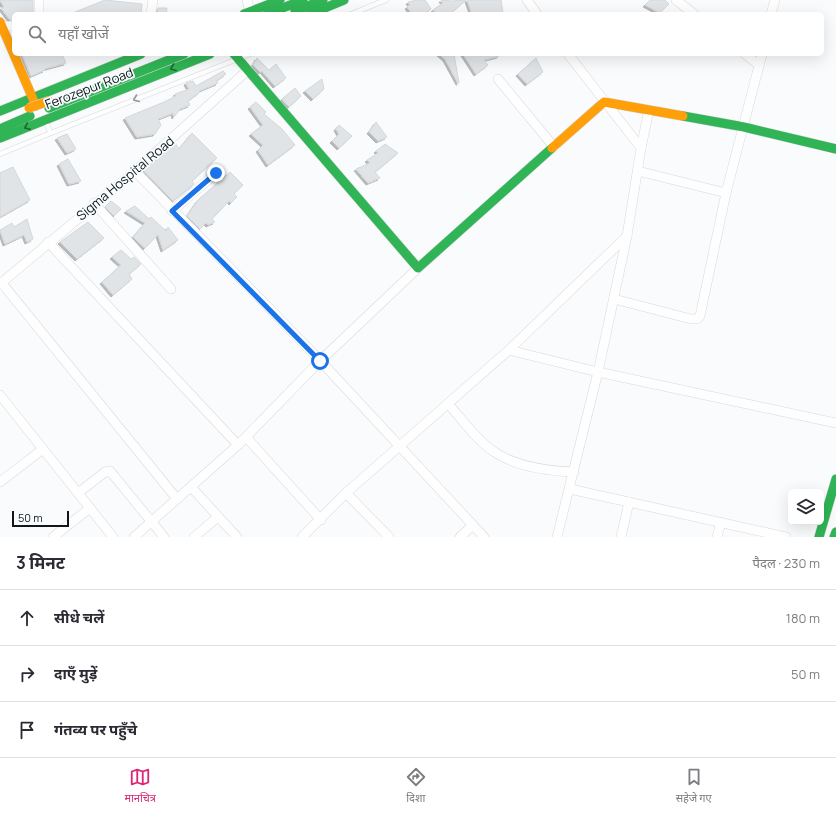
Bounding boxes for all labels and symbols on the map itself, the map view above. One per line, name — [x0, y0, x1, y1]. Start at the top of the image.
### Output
street label: Ferozepur Road — [42, 63, 136, 113]
one-way arrow — [170, 64, 177, 72]
one-way arrow — [132, 95, 139, 103]
one-way arrow — [23, 122, 30, 130]
street label: Sigma Hospital Road — [72, 132, 178, 224]
route end — [207, 164, 225, 182]
route start — [311, 352, 329, 370]
scale bar — [12, 509, 69, 528]

